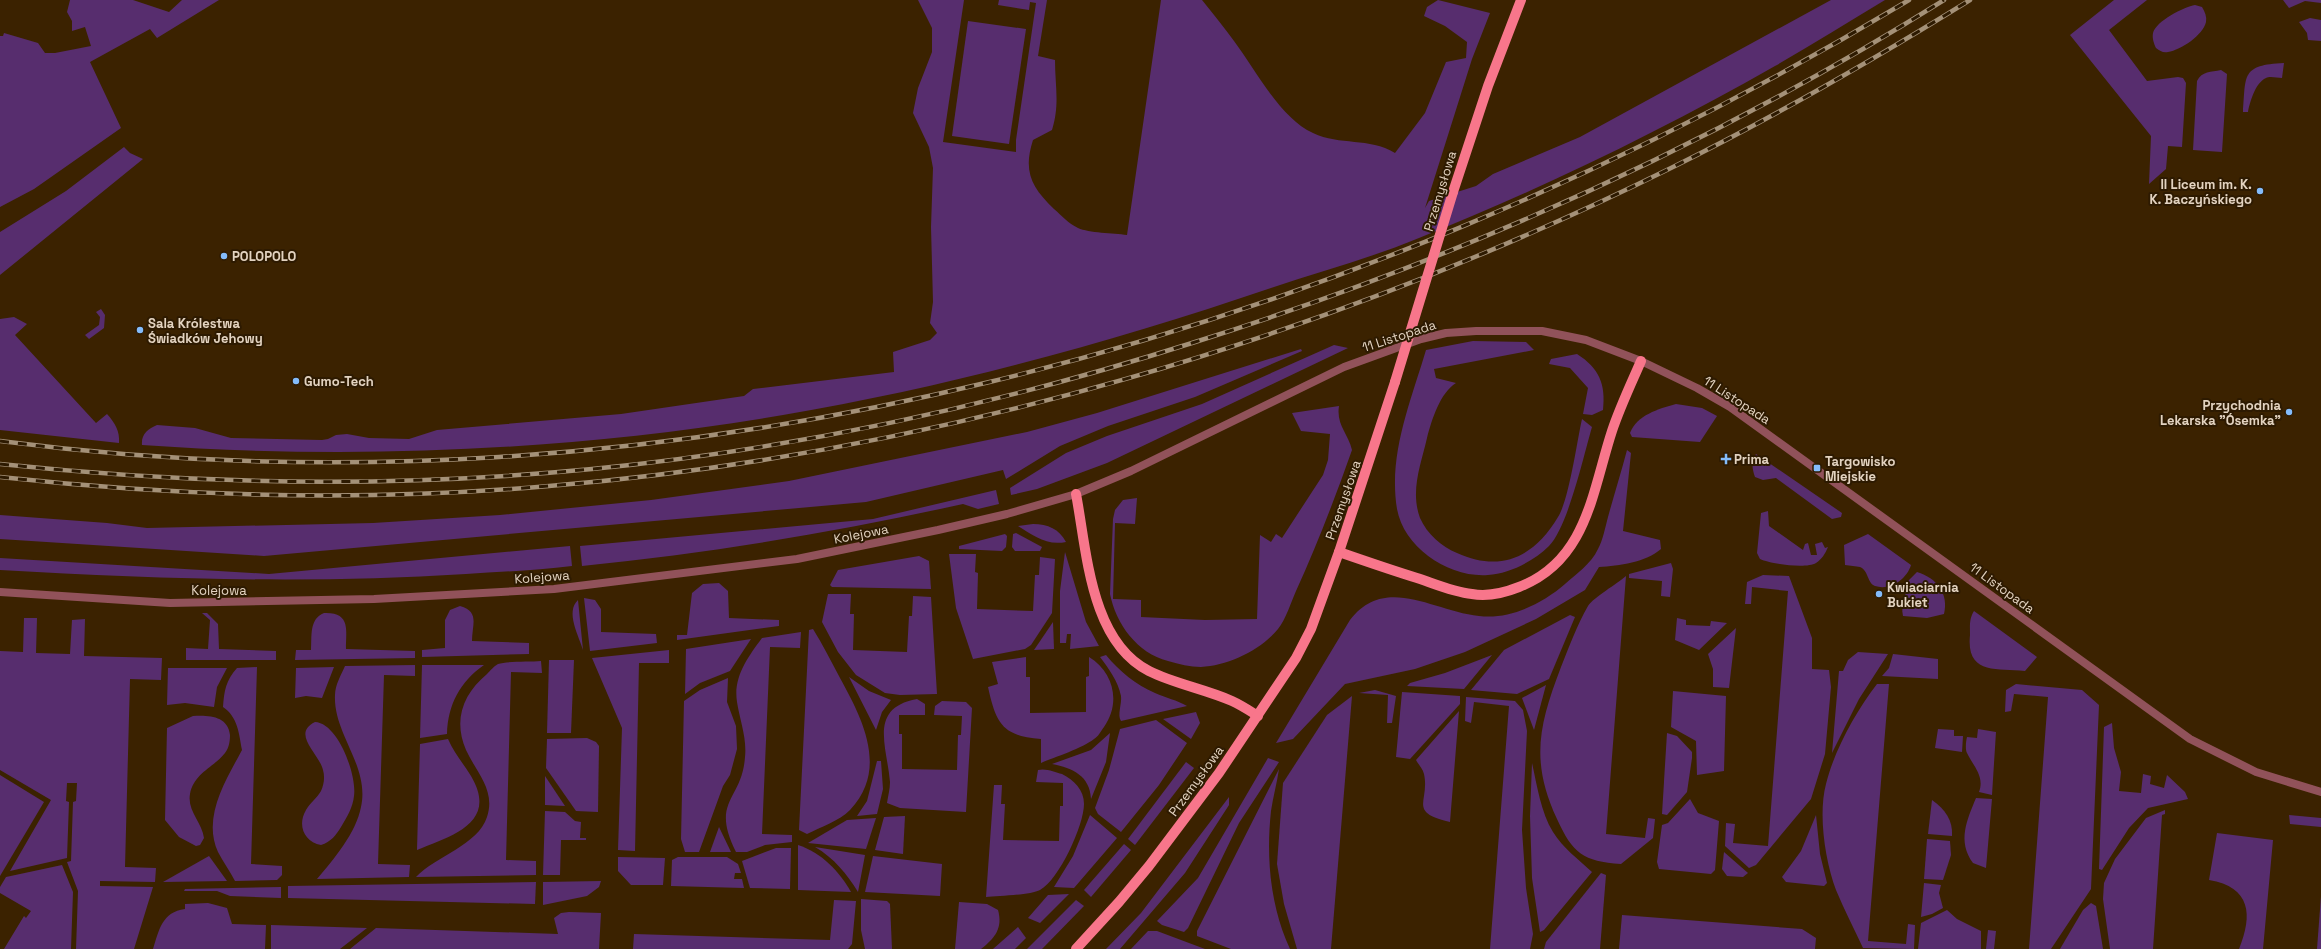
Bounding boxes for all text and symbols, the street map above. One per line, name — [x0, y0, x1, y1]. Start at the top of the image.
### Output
street label: Przemysłowa — [1420, 148, 1460, 233]
place label: II Liceum im. K. K. Baczyńskiego — [2149, 176, 2252, 208]
marker: II Liceum im. K. K. Baczyńskiego — [2255, 186, 2265, 196]
place label: POLOPOLO — [232, 248, 297, 265]
marker: POLOPOLO — [219, 251, 229, 261]
place label: Sala Królestwa Świadków Jehowy — [148, 315, 263, 347]
street label: 11 Listopada — [1360, 316, 1438, 356]
marker: Sala Królestwa Świadków Jehowy — [135, 325, 145, 335]
street label: 11 Listopada — [1700, 372, 1774, 428]
place label: Gumo-Tech — [304, 373, 374, 390]
marker: Gumo-Tech — [291, 376, 301, 386]
place label: Przychodnia Lekarska "Ósemka" — [2160, 397, 2281, 429]
marker: Przychodnia Lekarska "Ósemka" — [2284, 407, 2294, 417]
place label: Prima — [1734, 451, 1770, 468]
place label: Targowisko Miejskie — [1825, 453, 1896, 485]
marker: Prima — [1721, 454, 1731, 464]
street label: Przemysłowa — [1321, 457, 1365, 542]
marker: Targowisko Miejskie — [1812, 463, 1822, 473]
street label: Kolejowa — [832, 520, 890, 548]
street label: 11 Listopada — [1966, 559, 2038, 618]
street label: Kolejowa — [514, 567, 571, 587]
place label: Kwiaciarnia Bukiet — [1887, 579, 1959, 611]
street label: Kolejowa — [191, 582, 247, 599]
marker: Kwiaciarnia Bukiet — [1874, 589, 1884, 599]
street label: Przemysłowa — [1165, 742, 1228, 820]

